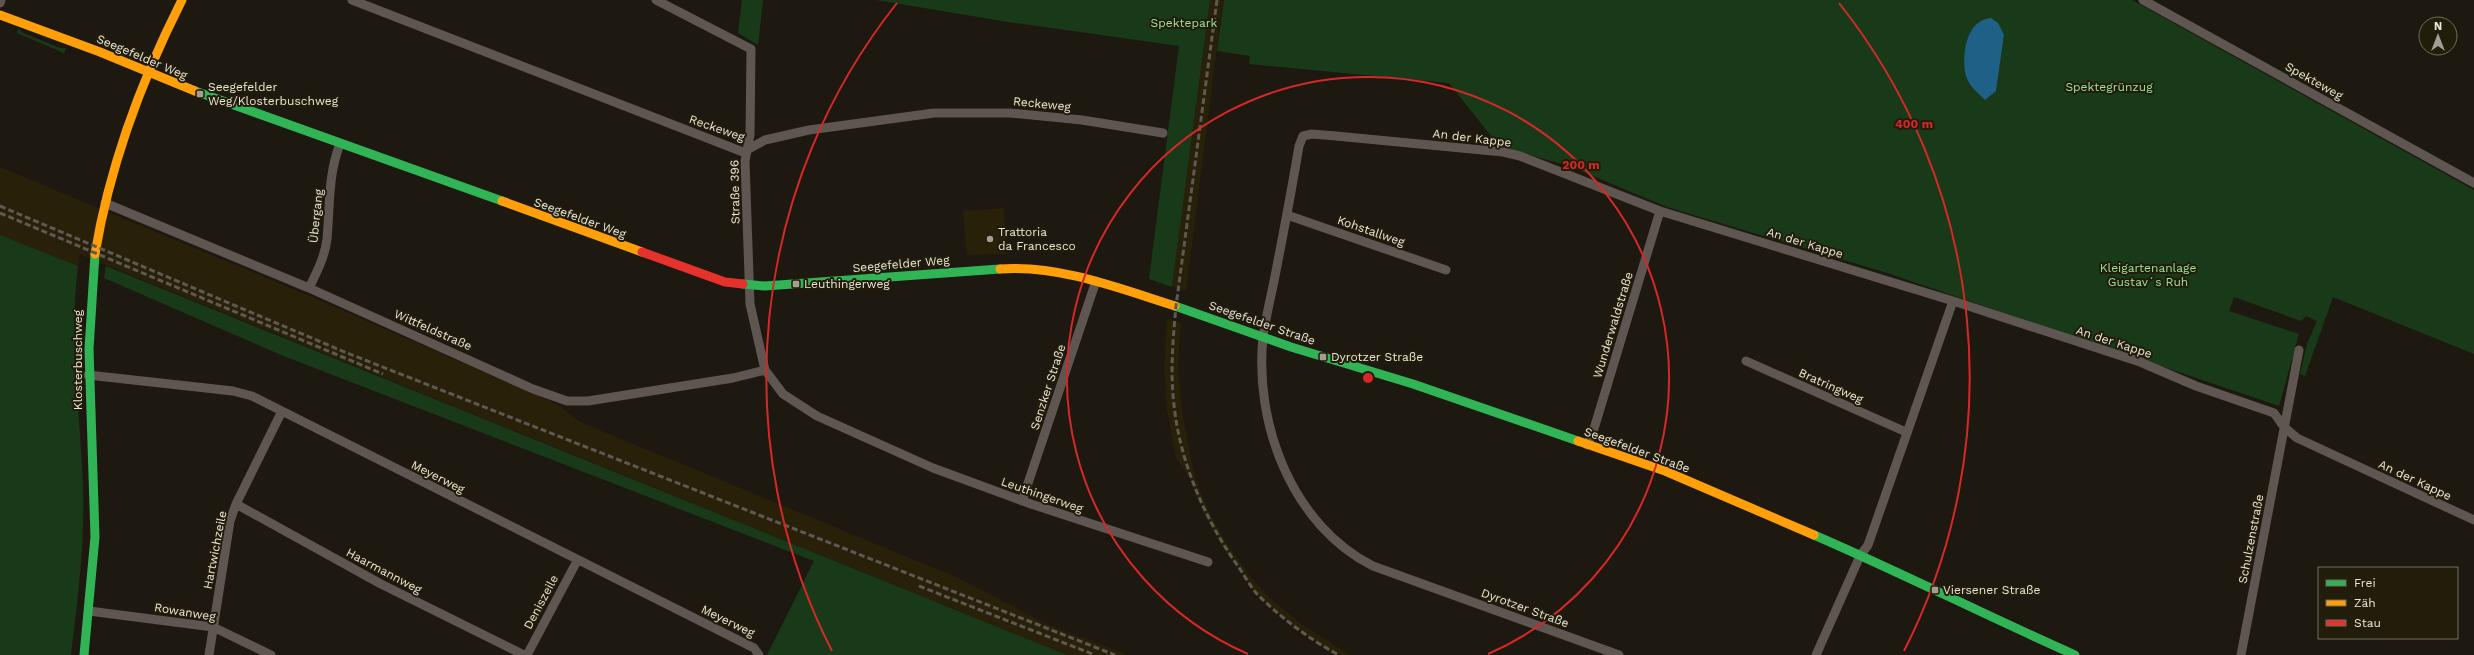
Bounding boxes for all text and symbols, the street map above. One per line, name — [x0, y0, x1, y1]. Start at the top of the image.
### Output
park label: Spektepark — [1151, 16, 1218, 30]
north arrow — [2418, 16, 2458, 56]
text: N — [2434, 20, 2442, 33]
street label: Seegefelder Weg — [95, 32, 190, 83]
street label: Spekteweg — [2283, 59, 2346, 103]
place label: Seegefelder Weg/Klosterbuschweg — [208, 80, 339, 108]
park label: Spektegrünzug — [2065, 80, 2153, 94]
marker: Seegefelder Weg/Klosterbuschweg — [195, 89, 205, 99]
street label: Reckeweg — [1012, 94, 1072, 114]
street label: Reckeweg — [687, 112, 747, 144]
text: 400 m — [1895, 117, 1933, 131]
street label: An der Kappe — [1432, 126, 1512, 150]
text: 200 m — [1562, 158, 1600, 172]
street label: Straße 396 — [727, 160, 743, 224]
street label: Übergang — [306, 188, 326, 244]
street label: Seegefelder Weg — [532, 195, 629, 241]
street label: Kohstallweg — [1335, 213, 1407, 249]
place label: Trattoria da Francesco — [998, 225, 1076, 253]
street label: An der Kappe — [1765, 225, 1845, 261]
marker: Trattoria da Francesco — [985, 234, 995, 244]
street label: Seegefelder Weg — [852, 253, 951, 275]
park label: Kleigartenanlage Gustav´s Ruh — [2100, 261, 2196, 289]
street label: Wunderwaldstraße — [1590, 270, 1636, 380]
place label: Leuthingerweg — [804, 277, 890, 291]
marker: Leuthingerweg — [791, 279, 801, 289]
street label: Seegefelder Straße — [1207, 298, 1317, 348]
street label: Wittfeldstraße — [392, 307, 474, 353]
street label: Klosterbuschweg — [71, 309, 85, 410]
street label: An der Kappe — [2074, 323, 2154, 361]
street label: Senzker Straße — [1028, 342, 1068, 432]
place label: Dyrotzer Straße — [1331, 350, 1423, 364]
marker: Dyrotzer Straße — [1318, 352, 1328, 362]
street label: Bratringweg — [1797, 366, 1866, 407]
centre of rings — [1361, 371, 1375, 385]
street label: Seegefelder Straße — [1582, 424, 1692, 476]
street label: An der Kappe — [2376, 457, 2454, 503]
street label: Meyerweg — [409, 458, 468, 497]
street label: Leuthingerweg — [999, 474, 1085, 516]
street label: Schulzenstraße — [2235, 493, 2267, 585]
street label: Hartwichzeile — [201, 510, 229, 590]
street label: Haarmannweg — [344, 545, 425, 597]
legend — [2318, 567, 2458, 639]
street label: Deniszeile — [521, 572, 561, 632]
text: Frei — [2354, 576, 2376, 590]
place label: Viersener Straße — [1943, 583, 2040, 597]
marker: Viersener Straße — [1930, 585, 1940, 595]
street label: Dyrotzer Straße — [1479, 586, 1571, 630]
text: Zäh — [2354, 596, 2376, 610]
street label: Rowanweg — [153, 600, 217, 624]
street label: Meyerweg — [699, 602, 758, 640]
text: Stau — [2354, 616, 2381, 630]

